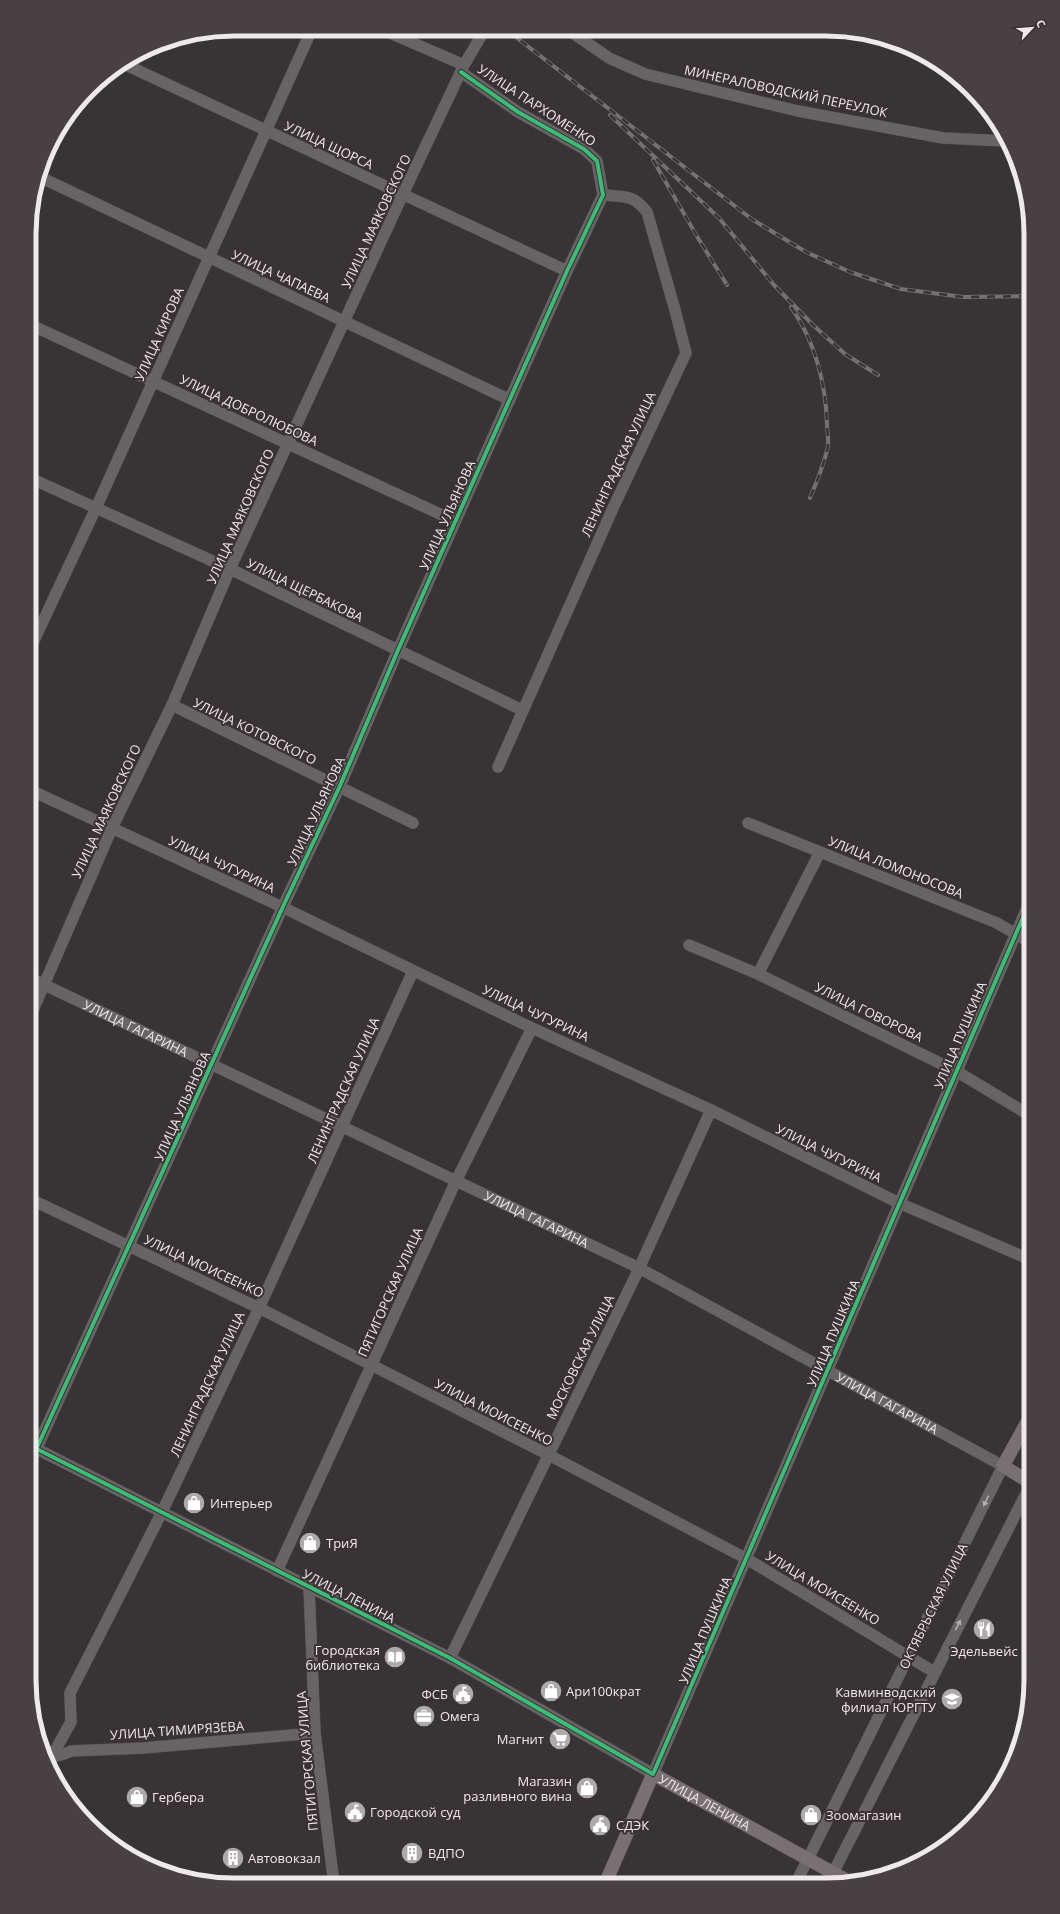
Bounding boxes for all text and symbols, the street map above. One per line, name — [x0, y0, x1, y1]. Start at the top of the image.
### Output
north arrow — [1012, 8, 1052, 48]
text: С — [1033, 17, 1050, 30]
street label: УЛИЦА ПАРХОМЕНКО — [474, 60, 600, 150]
street label: МИНЕРАЛОВОДСКИЙ ПЕРЕУЛОК — [683, 61, 889, 121]
street label: УЛИЦА ЩОРСА — [282, 117, 377, 174]
street label: УЛИЦА МАЯКОВСКОГО — [337, 151, 415, 291]
street label: УЛИЦА ЧАПАЕВА — [229, 245, 334, 307]
street label: УЛИЦА КИРОВА — [130, 284, 188, 384]
street label: УЛИЦА ДОБРОЛЮБОВА — [177, 370, 322, 450]
street label: ЛЕНИНГРАДСКАЯ УЛИЦА — [576, 388, 660, 539]
street label: УЛИЦА МАЯКОВСКОГО — [202, 446, 278, 586]
street label: УЛИЦА УЛЬЯНОВА — [415, 457, 480, 573]
street label: УЛИЦА ЩЕРБАКОВА — [244, 554, 367, 626]
street label: УЛИЦА КОТОВСКОГО — [190, 693, 320, 769]
street label: УЛИЦА МАЯКОВСКОГО — [67, 741, 145, 881]
street label: УЛИЦА УЛЬЯНОВА — [283, 753, 349, 868]
street label: УЛИЦА ЧУГУРИНА — [166, 831, 279, 897]
street label: УЛИЦА ЛОМОНОСОВА — [826, 832, 967, 903]
street label: УЛИЦА ГОВОРОВА — [812, 978, 927, 1046]
street label: УЛИЦА ПУШКИНА — [929, 978, 991, 1091]
street label: УЛИЦА ЧУГУРИНА — [480, 980, 593, 1046]
street label: УЛИЦА ГАГАРИНА — [80, 996, 192, 1061]
street label: ЛЕНИНГРАДСКАЯ УЛИЦА — [303, 1014, 384, 1166]
street label: УЛИЦА УЛЬЯНОВА — [150, 1048, 215, 1164]
street label: УЛИЦА ЧУГУРИНА — [773, 1120, 886, 1187]
street label: УЛИЦА ГАГАРИНА — [481, 1187, 592, 1252]
street label: ПЯТИГОРСКАЯ УЛИЦА — [353, 1224, 427, 1360]
street label: УЛИЦА МОИСЕЕНКО — [141, 1230, 267, 1302]
street label: УЛИЦА ПУШКИНА — [802, 1276, 864, 1389]
street label: МОСКОВСКАЯ УЛИЦА — [542, 1291, 619, 1423]
street label: ЛЕНИНГРАДСКАЯ УЛИЦА — [165, 1308, 249, 1459]
street label: УЛИЦА ГАГАРИНА — [833, 1368, 942, 1438]
street label: УЛИЦА МОИСЕЕНКО — [432, 1374, 556, 1450]
shop icon: Интерьер — [181, 1490, 207, 1516]
place label: Интерьер — [210, 1494, 272, 1512]
one-way arrow — [983, 1495, 989, 1506]
shop icon: ТриЯ — [297, 1530, 323, 1556]
place label: ТриЯ — [326, 1534, 358, 1552]
street label: ОКТЯБРЬСКАЯ УЛИЦА — [895, 1539, 972, 1672]
street label: УЛИЦА МОИСЕЕНКО — [763, 1547, 883, 1629]
street label: УЛИЦА ЛЕНИНА — [300, 1565, 399, 1627]
street label: УЛИЦА ПУШКИНА — [674, 1573, 736, 1686]
restaurant icon: Эдельвейс — [971, 1616, 997, 1642]
one-way arrow — [955, 1619, 961, 1631]
place label: Городская библиотека — [305, 1641, 380, 1674]
place label: Эдельвейс — [950, 1642, 1018, 1660]
library icon: Городская библиотека — [382, 1644, 408, 1670]
shop icon: Ари100крат — [538, 1678, 564, 1704]
public building icon: ФСБ — [450, 1681, 476, 1707]
place label: Ари100крат — [566, 1682, 641, 1700]
place label: Кавминводский филиал ЮРГТУ — [835, 1683, 937, 1716]
place label: ФСБ — [421, 1685, 448, 1703]
school or university icon: Кавминводский филиал ЮРГТУ — [939, 1686, 965, 1712]
street label: ПЯТИГОРСКАЯ УЛИЦА — [292, 1690, 322, 1832]
office icon: Омега — [411, 1703, 437, 1729]
place label: Омега — [440, 1707, 480, 1725]
street label: УЛИЦА ТИМИРЯЗЕВА — [109, 1716, 245, 1744]
supermarket icon: Магнит — [547, 1726, 573, 1752]
place label: Магнит — [497, 1730, 544, 1748]
street label: УЛИЦА ЛЕНИНА — [656, 1770, 754, 1835]
place label: Магазин разливного вина — [463, 1772, 572, 1805]
shop icon: Магазин разливного вина — [574, 1775, 600, 1801]
shop icon: Гербера — [124, 1784, 150, 1810]
place label: Гербера — [152, 1788, 204, 1806]
public building icon: Городской суд — [342, 1799, 368, 1825]
shop icon: Зоомагазин — [798, 1802, 824, 1828]
place label: Городской суд — [370, 1803, 461, 1821]
place label: Зоомагазин — [826, 1806, 902, 1824]
public building icon: СДЭК — [587, 1812, 613, 1838]
place label: СДЭК — [616, 1816, 649, 1834]
building icon: ВДПО — [399, 1840, 425, 1866]
place label: ВДПО — [428, 1844, 465, 1862]
building icon: Автовокзал — [220, 1845, 246, 1871]
place label: Автовокзал — [248, 1849, 321, 1867]

